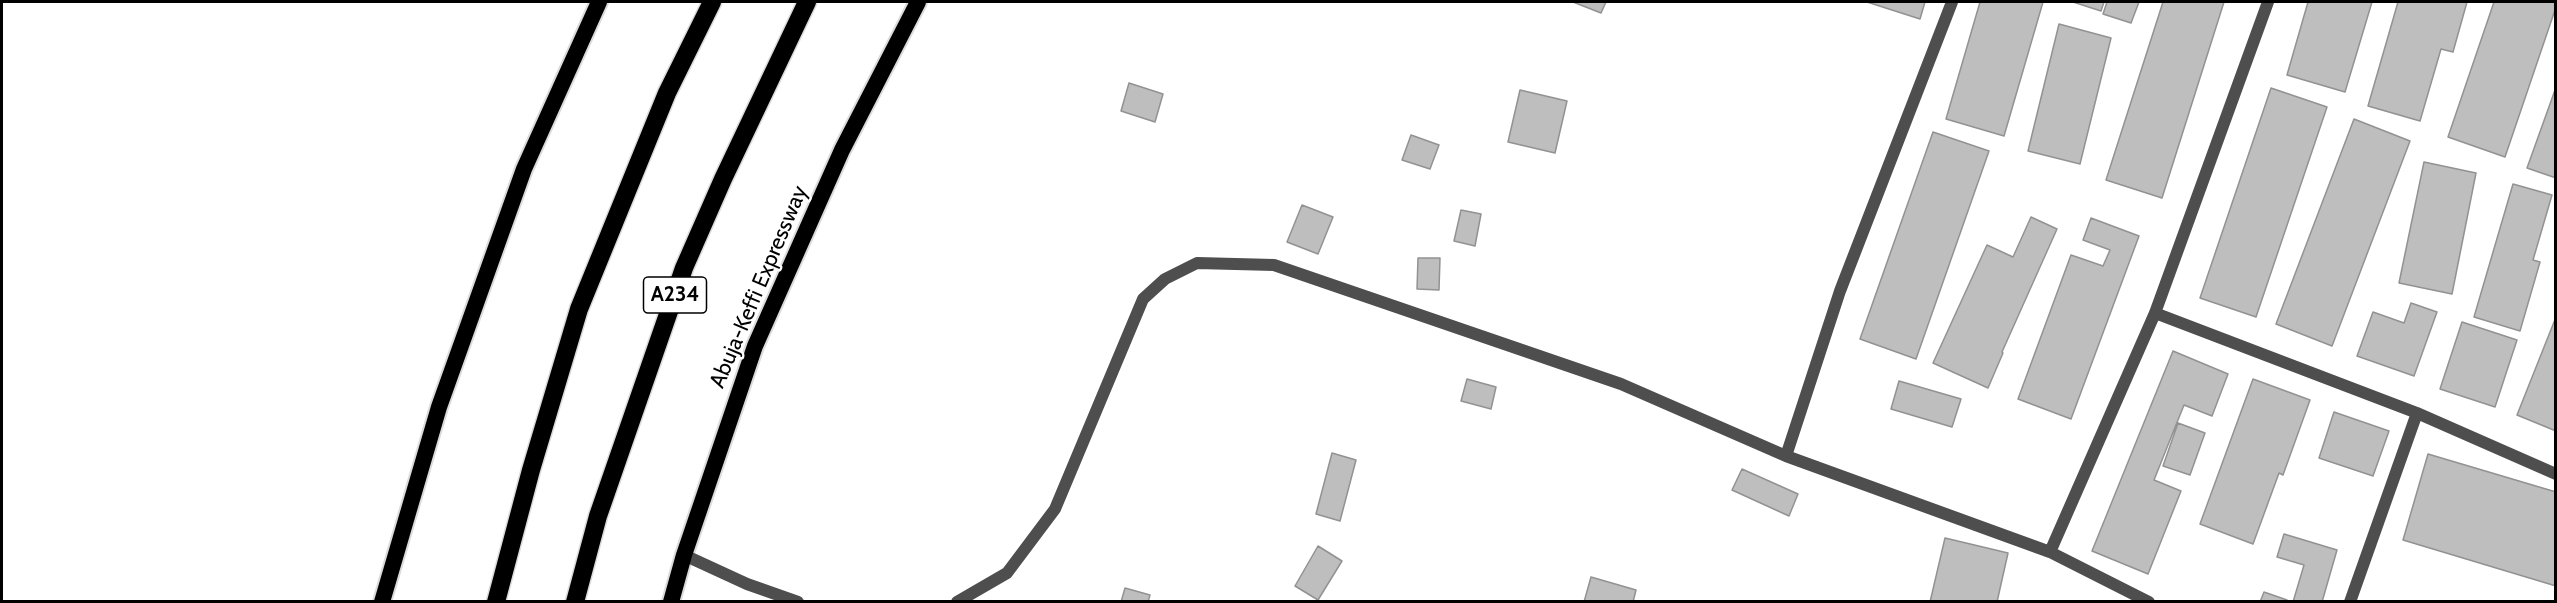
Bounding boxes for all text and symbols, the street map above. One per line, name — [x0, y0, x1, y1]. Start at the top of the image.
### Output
street label: Abuja-Keffi Expressway — [704, 182, 814, 392]
road number: A234 — [644, 277, 706, 313]

